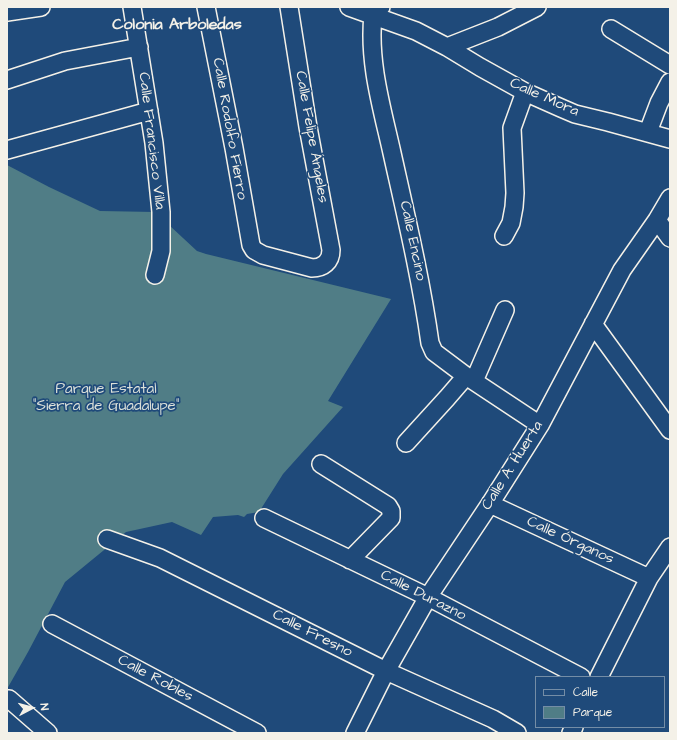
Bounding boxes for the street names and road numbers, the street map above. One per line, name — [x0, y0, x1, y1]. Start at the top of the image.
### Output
street label: Calle Rodolfo Fierro — [208, 57, 250, 201]
street label: Calle Felipe Ángeles — [291, 70, 331, 204]
street label: Calle Francisco Villa — [134, 71, 168, 211]
street label: Calle Mora — [507, 75, 581, 121]
street label: Calle Encino — [395, 199, 429, 283]
street label: Calle A. Huerta — [478, 418, 548, 514]
street label: Calle Órganos — [523, 513, 617, 569]
street label: Calle Durazno — [377, 567, 469, 625]
street label: Calle Fresno — [269, 606, 355, 662]
street label: Calle Robles — [114, 652, 196, 706]

